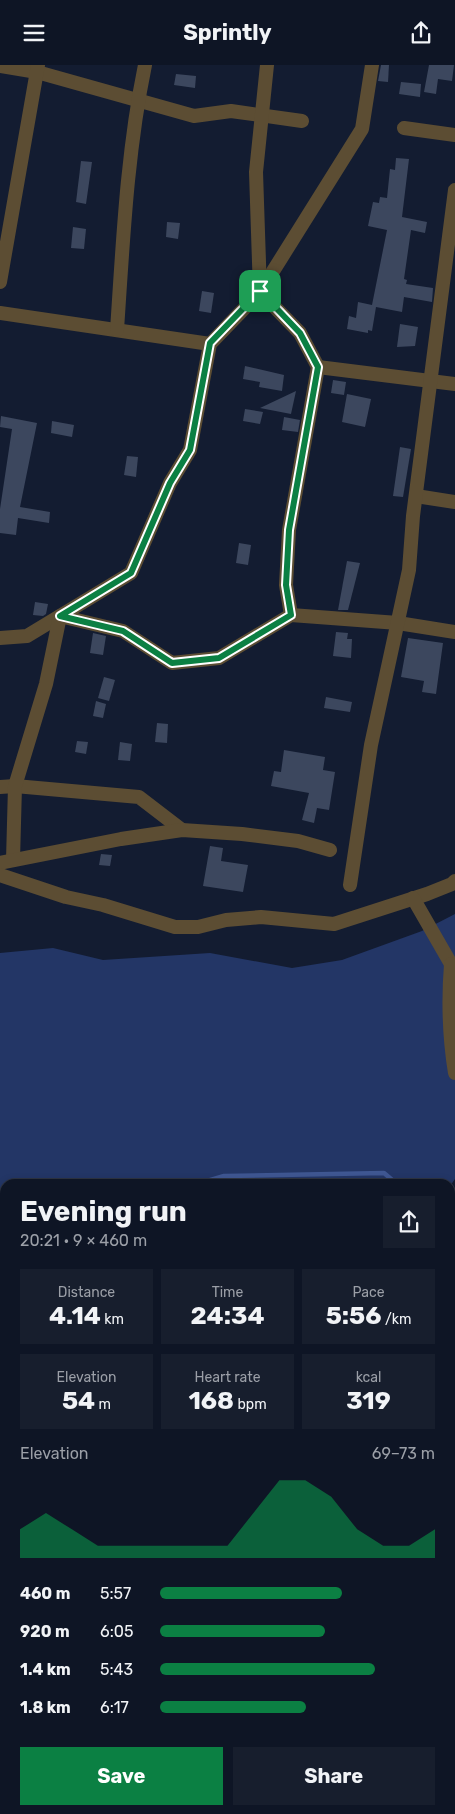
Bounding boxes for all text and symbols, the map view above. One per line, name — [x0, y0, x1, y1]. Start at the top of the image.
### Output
icon: menu — [20, 19, 48, 47]
text: Sprintly — [183, 19, 272, 46]
icon: share — [407, 19, 435, 47]
pin — [239, 270, 281, 312]
icon: arrive — [246, 277, 274, 305]
text: Evening run — [20, 1195, 187, 1228]
button: share — [383, 1196, 435, 1248]
text: 20:21 · 9 × 460 m — [20, 1231, 147, 1250]
text: Distance — [58, 1284, 115, 1301]
text: Time — [212, 1284, 243, 1301]
text: Pace — [352, 1284, 385, 1301]
text: 4.14 — [49, 1301, 101, 1330]
text: 24:34 — [190, 1301, 265, 1330]
text: 5:56 — [326, 1301, 382, 1330]
text: km — [101, 1311, 124, 1328]
text: /km — [382, 1311, 411, 1328]
text: Elevation — [57, 1369, 117, 1386]
text: Heart rate — [195, 1369, 260, 1386]
text: kcal — [356, 1369, 381, 1386]
text: 54 — [62, 1386, 95, 1415]
text: 168 — [188, 1386, 234, 1415]
text: 319 — [346, 1386, 391, 1415]
text: m — [95, 1396, 111, 1413]
text: bpm — [234, 1396, 267, 1413]
text: Elevation — [20, 1444, 89, 1463]
text: 69–73 m — [372, 1444, 435, 1463]
text: 460 m — [20, 1584, 70, 1603]
text: 5:57 — [100, 1584, 131, 1603]
text: 920 m — [20, 1622, 70, 1641]
text: 6:05 — [100, 1622, 133, 1641]
text: 1.4 km — [20, 1660, 71, 1679]
text: 5:43 — [100, 1660, 133, 1679]
text: 1.8 km — [20, 1698, 71, 1717]
text: 6:17 — [100, 1698, 129, 1717]
button: Save — [20, 1747, 223, 1805]
button: Share — [233, 1747, 435, 1805]

